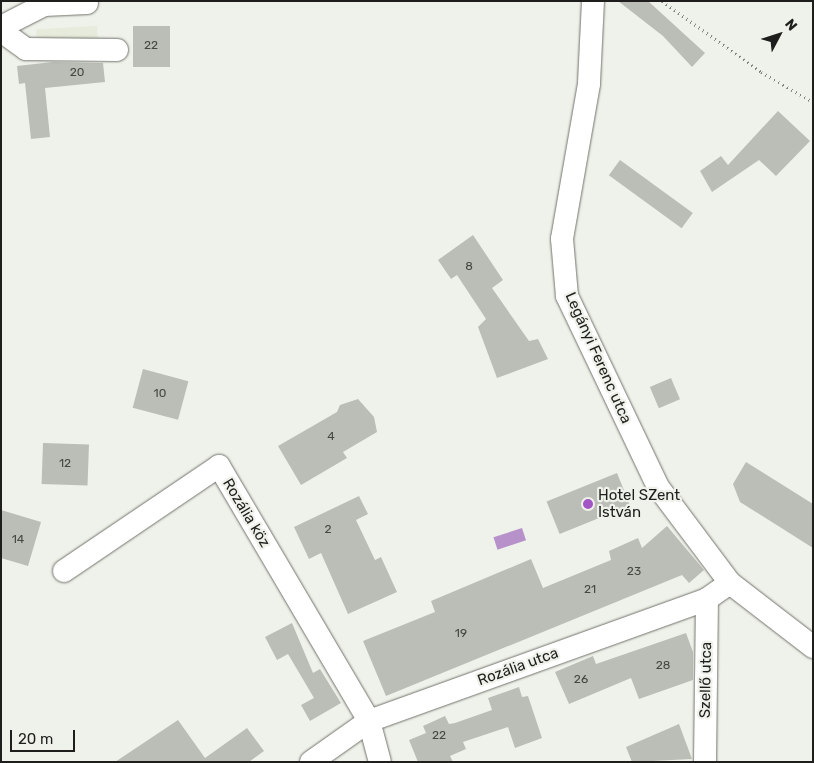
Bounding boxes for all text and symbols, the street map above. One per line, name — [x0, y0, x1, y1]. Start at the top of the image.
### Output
north arrow — [754, 10, 804, 60]
text: N — [781, 16, 801, 34]
house number: 22 — [144, 39, 158, 53]
house number: 20 — [70, 66, 84, 80]
house number: 8 — [465, 260, 473, 274]
street label: Legányi Ferenc utca — [561, 290, 635, 426]
house number: 10 — [154, 387, 166, 401]
house number: 4 — [327, 430, 335, 444]
house number: 12 — [59, 457, 71, 471]
street label: Rozália köz — [218, 475, 274, 551]
place label: Hotel SZent István — [598, 486, 680, 521]
marker: Hotel SZent István — [582, 498, 594, 510]
house number: 2 — [324, 523, 332, 537]
house number: 14 — [12, 533, 24, 547]
house number: 23 — [627, 565, 641, 579]
house number: 21 — [584, 583, 596, 597]
house number: 19 — [455, 627, 467, 641]
street label: Szellő utca — [696, 642, 716, 718]
street label: Rozália utca — [475, 644, 561, 690]
house number: 28 — [656, 659, 670, 673]
house number: 26 — [574, 673, 588, 687]
scale bar — [12, 720, 78, 752]
house number: 22 — [432, 729, 446, 743]
text: 20 m — [18, 730, 53, 748]

